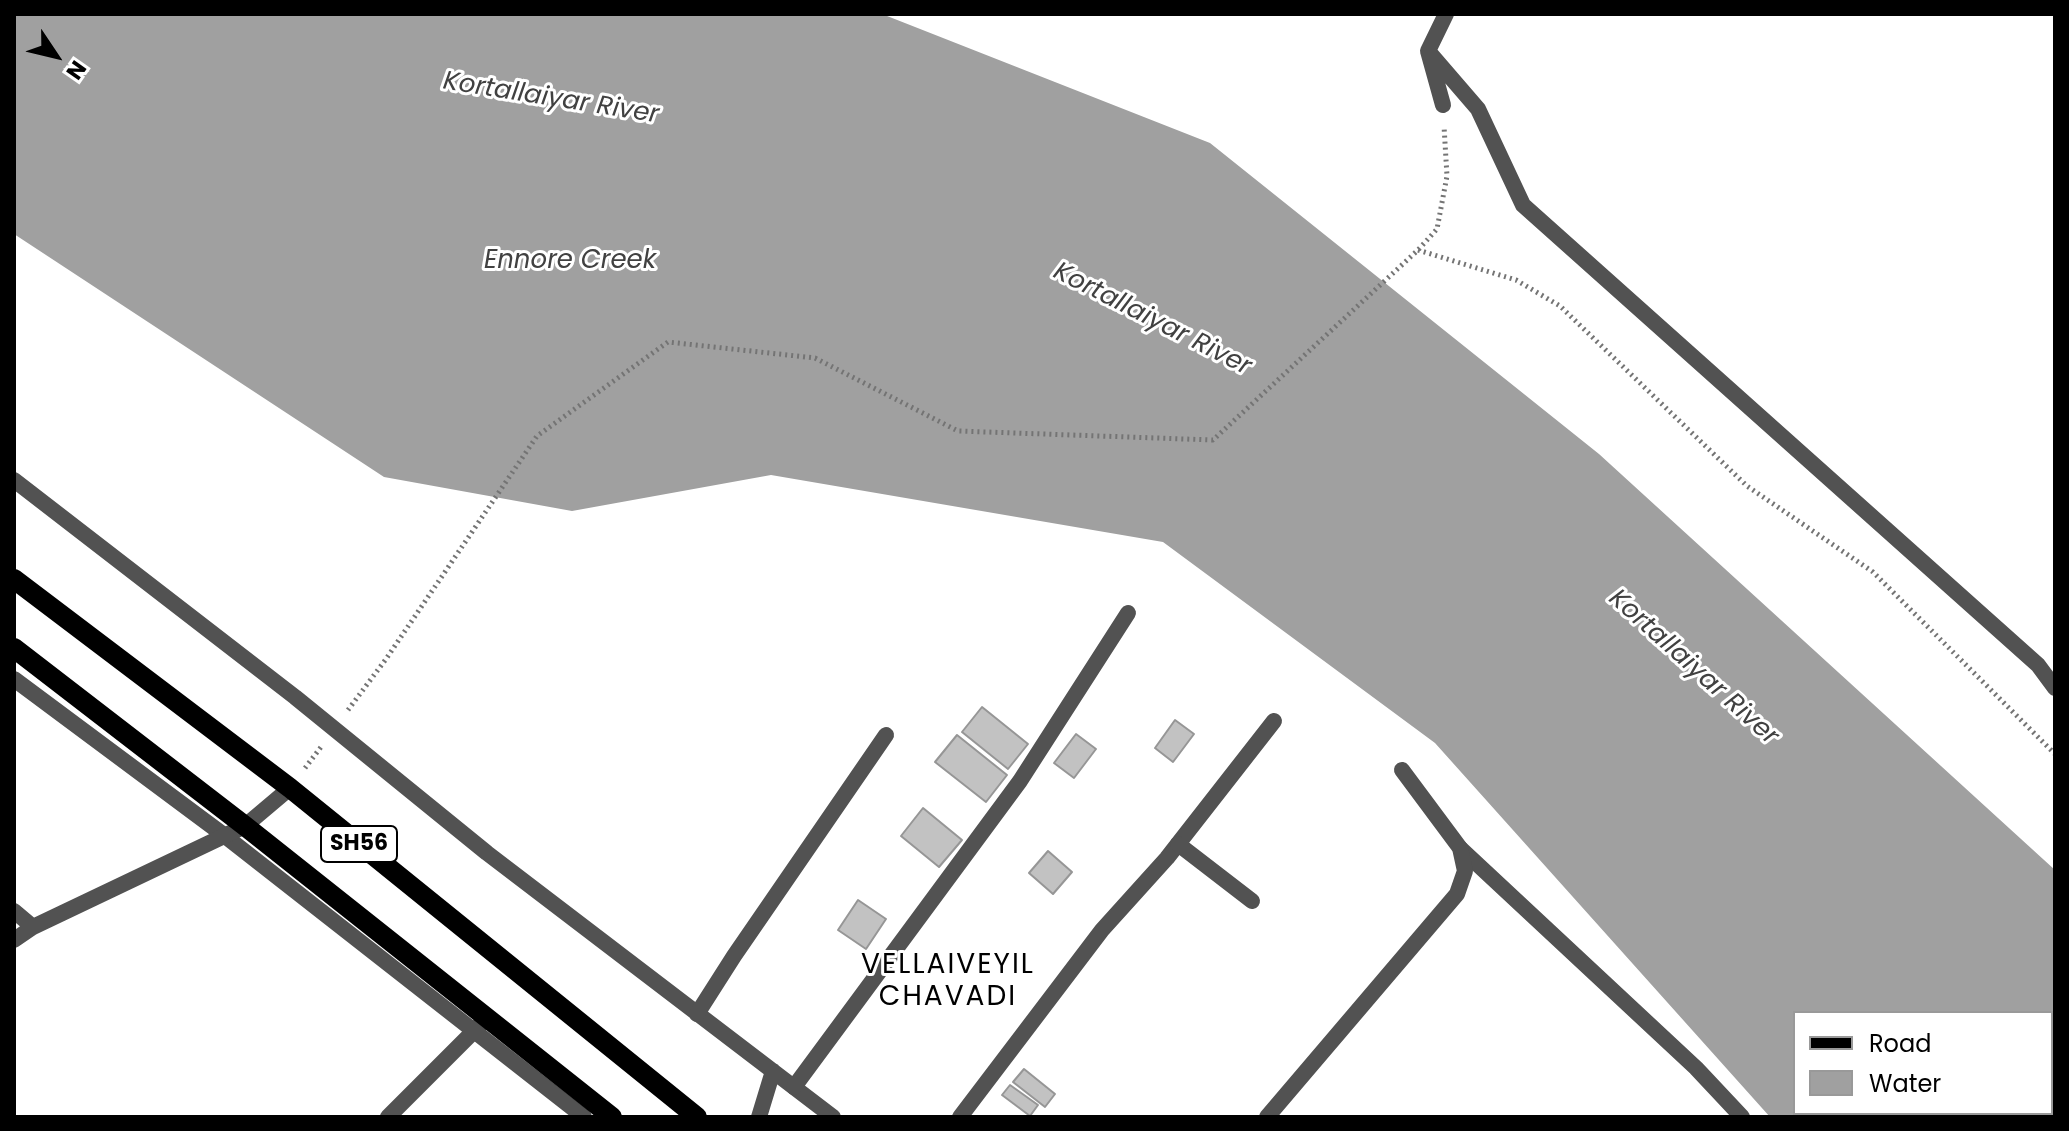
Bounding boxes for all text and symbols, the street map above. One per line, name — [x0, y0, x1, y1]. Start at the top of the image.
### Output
north arrow — [16, 16, 96, 96]
text: N — [59, 54, 94, 86]
water label: Kortallaiyar River — [441, 67, 661, 131]
water label: Ennore Creek — [484, 245, 656, 277]
water label: Kortallaiyar River — [1048, 257, 1256, 383]
water label: Kortallaiyar River — [1602, 583, 1784, 753]
road number: SH56 — [321, 826, 397, 862]
district label: VELLAIVEYIL CHAVADI — [861, 949, 1035, 1015]
legend — [1793, 1011, 2053, 1115]
text: Road — [1869, 1027, 1931, 1060]
text: Water — [1869, 1067, 1941, 1100]

